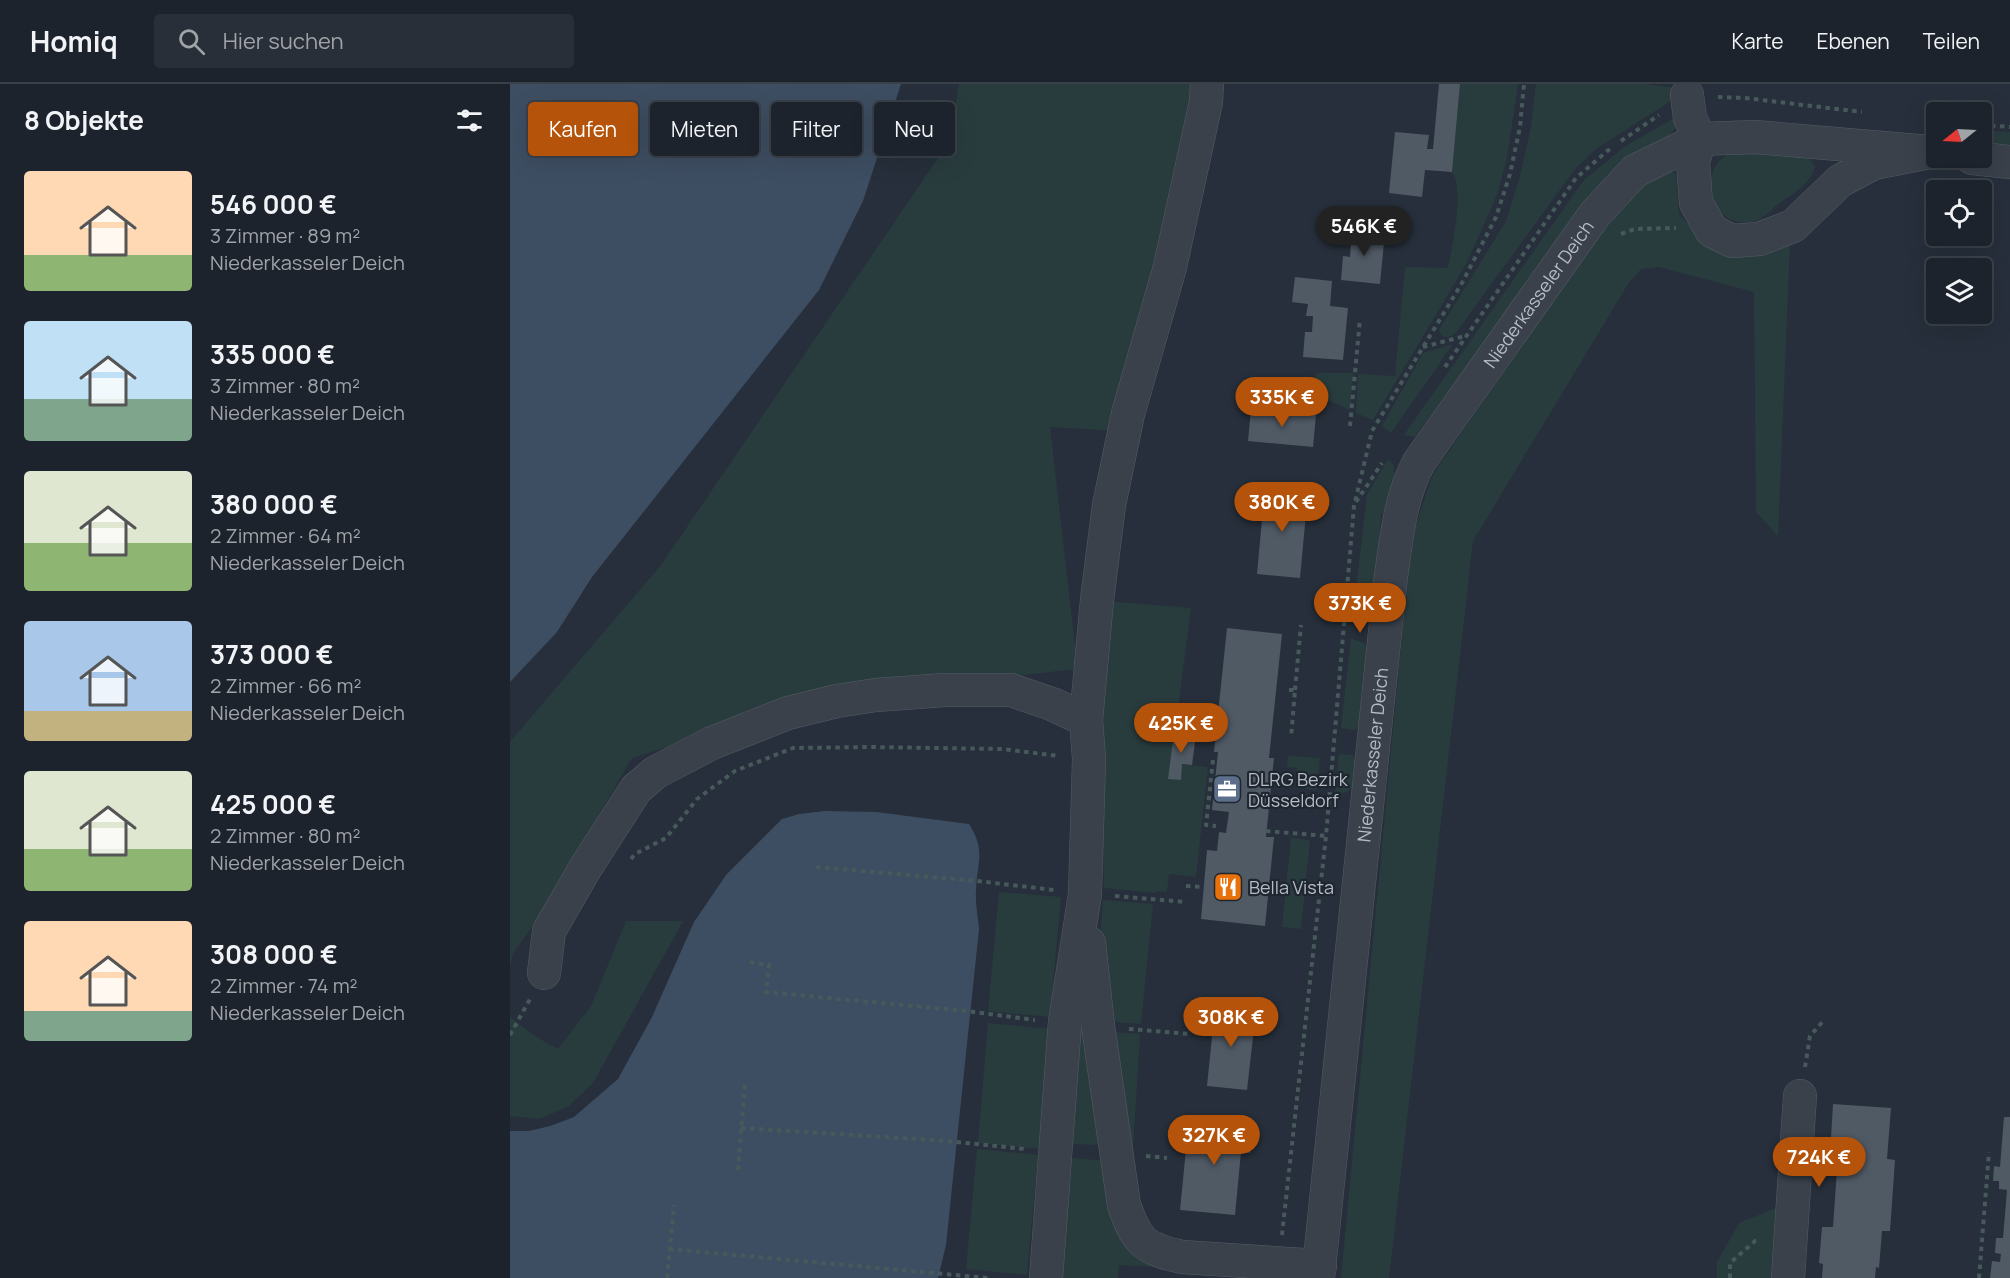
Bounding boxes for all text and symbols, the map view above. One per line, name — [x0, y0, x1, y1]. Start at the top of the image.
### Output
search box — [154, 14, 574, 68]
text: Homiq — [30, 22, 118, 60]
icon: search — [175, 25, 208, 58]
text: Hier suchen — [223, 26, 344, 56]
text: Karte — [1731, 27, 1783, 55]
text: Ebenen — [1816, 27, 1890, 55]
text: Teilen — [1923, 27, 1980, 55]
text: 8 Objekte — [24, 102, 144, 138]
chip: Kaufen — [528, 102, 638, 156]
chip: Mieten — [650, 102, 759, 156]
chip: Filter — [771, 102, 862, 156]
chip: Neu — [874, 102, 955, 156]
north arrow — [1926, 102, 1992, 168]
map controls — [1926, 102, 1992, 324]
icon: filters — [453, 104, 486, 137]
button: locate — [1926, 180, 1992, 246]
text: 546 000 € — [210, 186, 337, 222]
icon: home — [72, 195, 144, 267]
pin: 546K € — [1315, 206, 1413, 257]
text: 546K € — [1331, 212, 1397, 239]
street label: Niederkasseler Deich — [1478, 215, 1599, 372]
text: 3 Zimmer · 89 m² — [210, 222, 360, 249]
text: Niederkasseler Deich — [210, 249, 405, 276]
button: layers — [1926, 258, 1992, 324]
text: 335 000 € — [210, 336, 335, 372]
icon: home — [72, 345, 144, 417]
text: 3 Zimmer · 80 m² — [210, 372, 360, 399]
pin: 335K € — [1233, 377, 1331, 428]
text: 335K € — [1249, 383, 1315, 410]
text: Niederkasseler Deich — [210, 399, 405, 426]
pin: 380K € — [1233, 482, 1331, 533]
text: 380 000 € — [210, 486, 338, 522]
text: 380K € — [1248, 488, 1316, 515]
icon: home — [72, 495, 144, 567]
text: 2 Zimmer · 64 m² — [210, 522, 361, 549]
text: Niederkasseler Deich — [210, 549, 405, 576]
pin: 373K € — [1311, 583, 1409, 634]
text: 373K € — [1328, 589, 1392, 616]
text: 373 000 € — [210, 636, 334, 672]
icon: home — [72, 645, 144, 717]
street label: Niederkasseler Deich — [1351, 666, 1393, 843]
text: 2 Zimmer · 66 m² — [210, 672, 361, 699]
text: Niederkasseler Deich — [210, 699, 405, 726]
pin: 425K € — [1132, 703, 1230, 754]
text: 425K € — [1148, 709, 1214, 736]
place label: DLRG Bezirk Düsseldorf — [1248, 767, 1349, 812]
office icon: DLRG Bezirk Düsseldorf — [1211, 773, 1243, 805]
text: 425 000 € — [210, 786, 336, 822]
icon: home — [72, 795, 144, 867]
text: 2 Zimmer · 80 m² — [210, 822, 360, 849]
text: Niederkasseler Deich — [210, 849, 405, 876]
restaurant icon: Bella Vista — [1212, 871, 1244, 903]
place label: Bella Vista — [1249, 875, 1334, 899]
text: 308 000 € — [210, 936, 338, 972]
icon: home — [72, 945, 144, 1017]
text: 2 Zimmer · 74 m² — [210, 972, 358, 999]
pin: 308K € — [1182, 997, 1280, 1048]
text: Niederkasseler Deich — [210, 999, 405, 1026]
text: 308K € — [1197, 1003, 1265, 1030]
pin: 327K € — [1165, 1115, 1263, 1166]
text: 327K € — [1182, 1121, 1246, 1148]
pin: 724K € — [1770, 1137, 1868, 1188]
text: 724K € — [1787, 1143, 1851, 1170]

